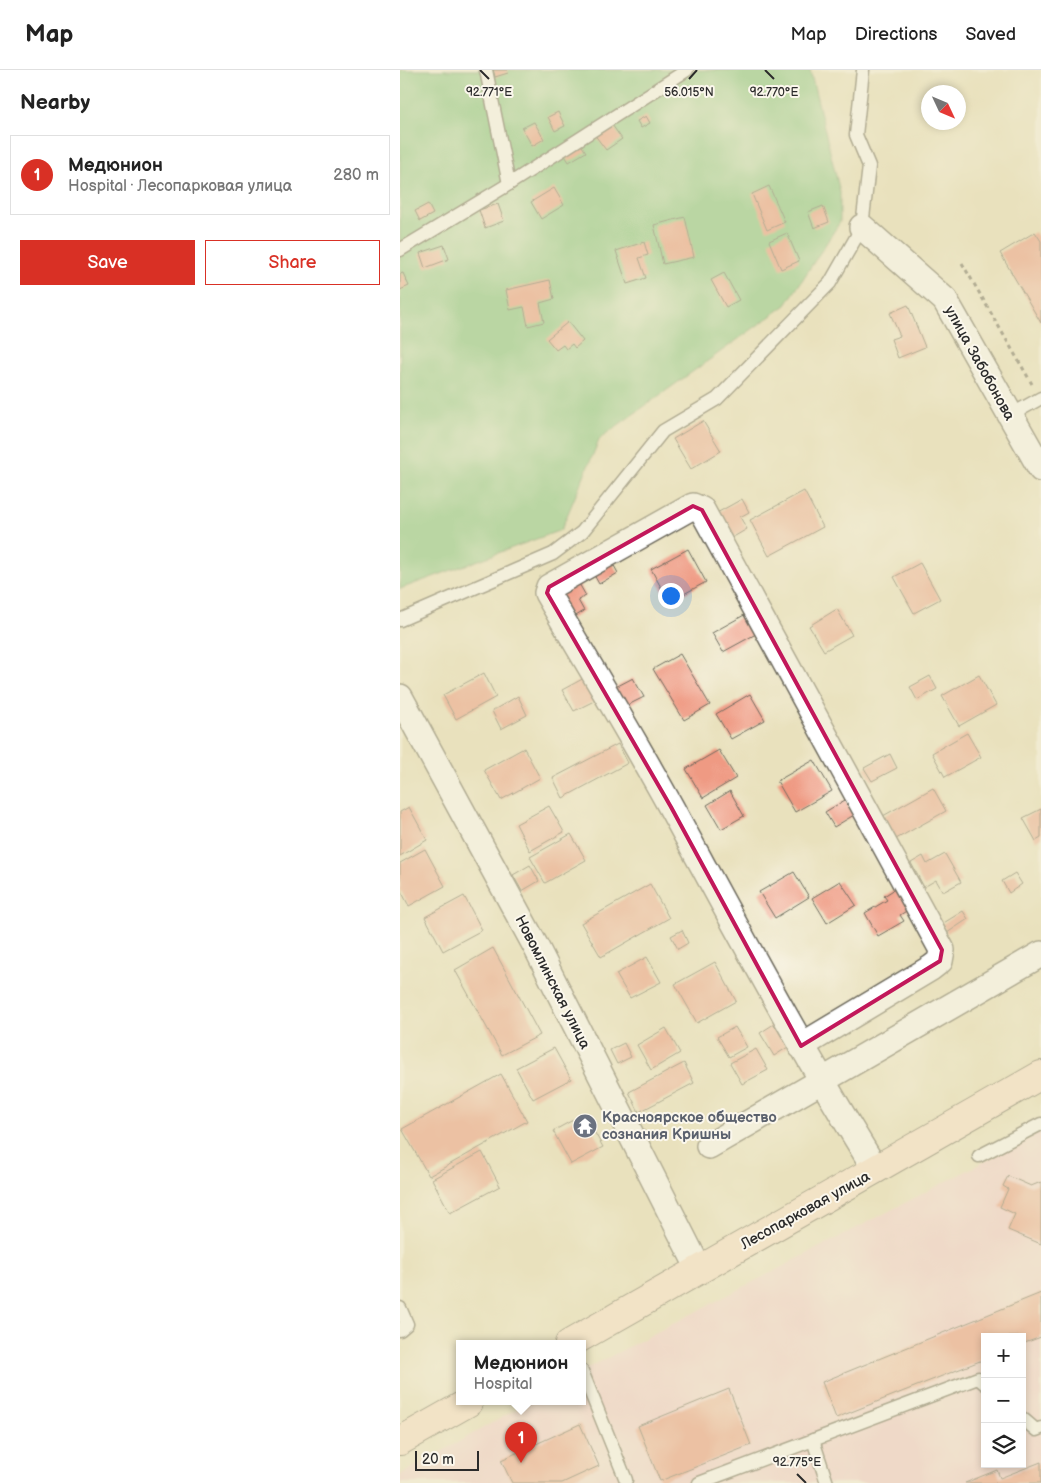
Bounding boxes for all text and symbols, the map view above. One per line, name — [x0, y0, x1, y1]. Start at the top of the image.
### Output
text: Map — [25, 20, 73, 49]
text: Map — [791, 24, 827, 45]
text: Directions — [855, 24, 937, 45]
text: Saved — [965, 24, 1016, 45]
text: 92.771°E — [466, 85, 512, 100]
text: 56.015°N — [664, 85, 714, 100]
text: 92.770°E — [750, 85, 798, 100]
north arrow — [921, 85, 966, 130]
text: Nearby — [20, 90, 90, 115]
text: Медюнион — [68, 154, 163, 177]
text: 1 — [34, 166, 40, 185]
text: 280 m — [333, 166, 379, 185]
text: Hospital · Лесопарковая улица — [68, 177, 292, 196]
button: Save — [20, 240, 195, 285]
button: Share — [205, 240, 380, 285]
street label: улица Забобонова — [940, 303, 1019, 424]
your location — [658, 583, 684, 609]
street label: Новомлинская улица — [511, 912, 595, 1052]
place label: Красноярское общество сознания Кришны — [602, 1108, 777, 1144]
temple icon: Красноярское общество сознания Кришны — [572, 1113, 598, 1139]
street label: Лесопарковая улица — [736, 1167, 873, 1254]
map controls — [981, 1333, 1026, 1468]
button: + — [981, 1333, 1026, 1378]
popup — [456, 1340, 586, 1405]
text: Медюнион — [474, 1352, 568, 1375]
text: Hospital — [474, 1375, 532, 1394]
button: − — [981, 1378, 1026, 1423]
pin: 1 — [505, 1422, 537, 1463]
button: layers — [981, 1423, 1026, 1468]
scale bar — [415, 1448, 479, 1471]
text: 20 m — [422, 1451, 454, 1468]
text: 92.775°E — [773, 1455, 821, 1470]

